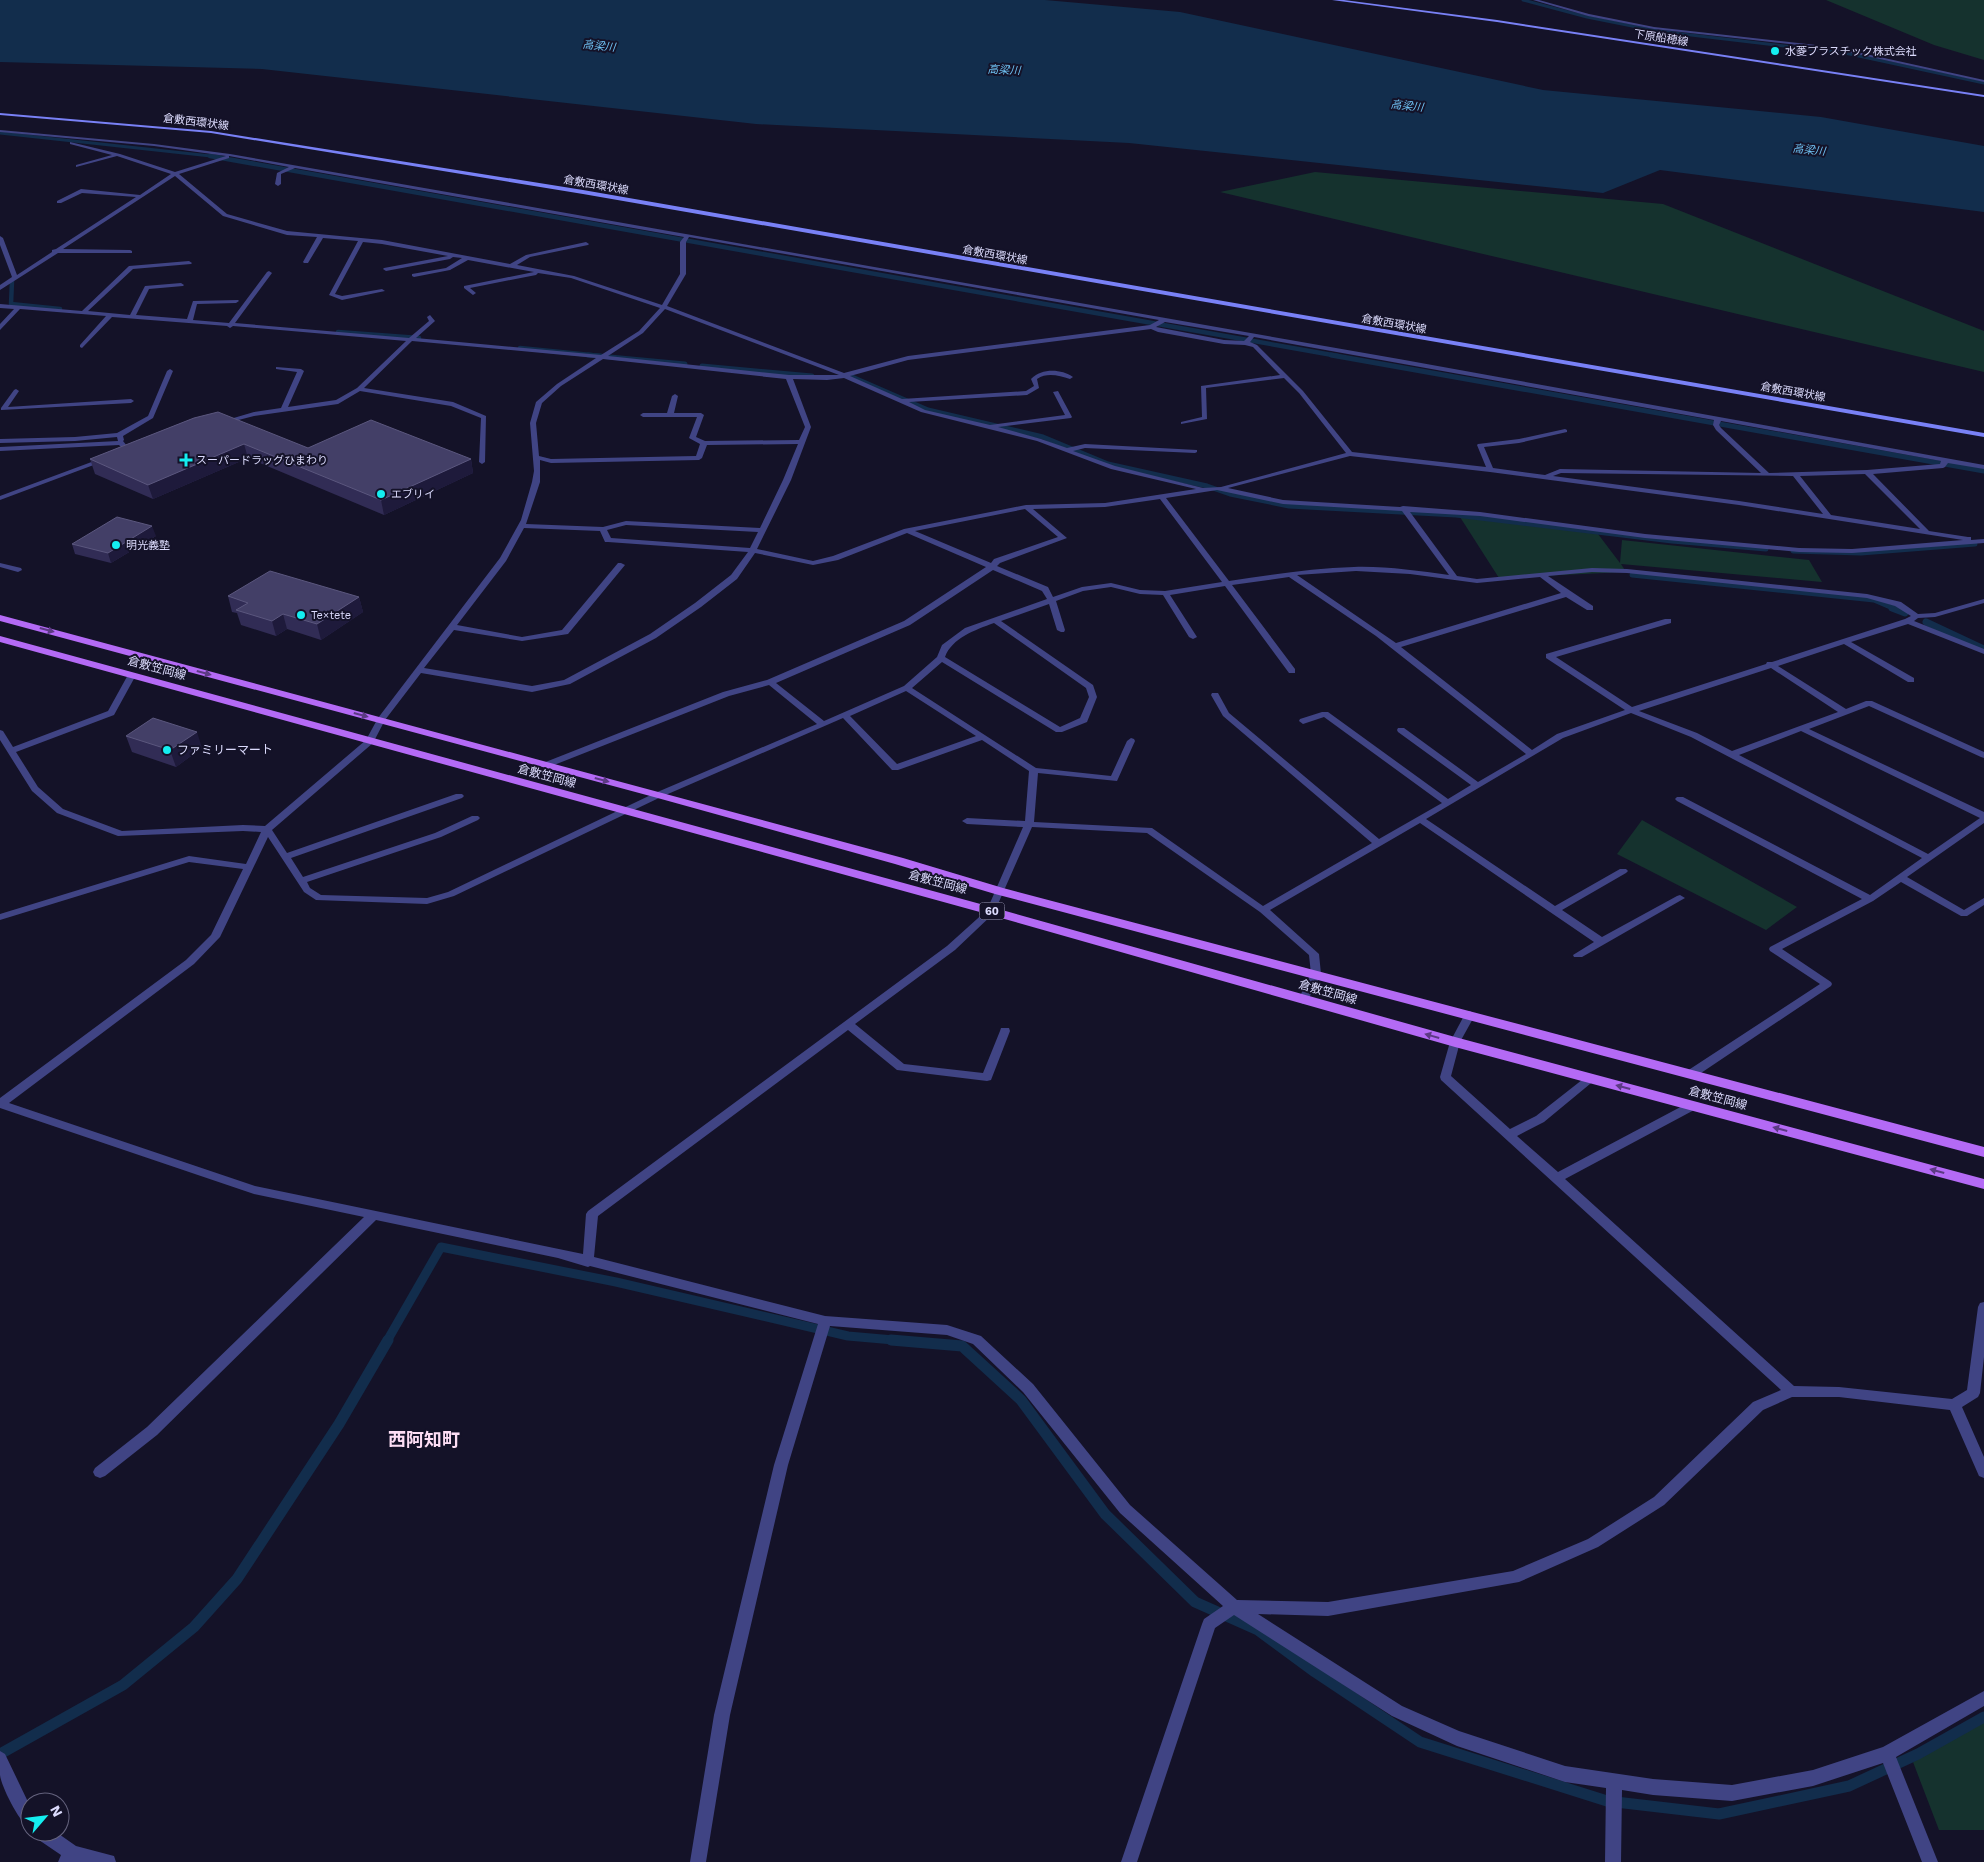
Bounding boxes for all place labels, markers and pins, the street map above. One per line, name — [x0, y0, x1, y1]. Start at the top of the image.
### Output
marker: 水菱プラスチック株式会社 — [1769, 45, 1781, 57]
place label: 水菱プラスチック株式会社 — [1785, 45, 1917, 58]
marker: スーパードラッグひまわり — [180, 454, 192, 466]
place label: スーパードラッグひまわり — [196, 454, 328, 467]
marker: エブリイ — [375, 488, 387, 500]
place label: エブリイ — [391, 488, 435, 501]
marker: 明光義塾 — [110, 539, 122, 551]
place label: 明光義塾 — [126, 539, 170, 552]
marker: Te×tete — [295, 609, 307, 621]
place label: Te×tete — [311, 609, 351, 622]
place label: ファミリーマート — [177, 743, 273, 757]
marker: ファミリーマート — [161, 744, 173, 756]

